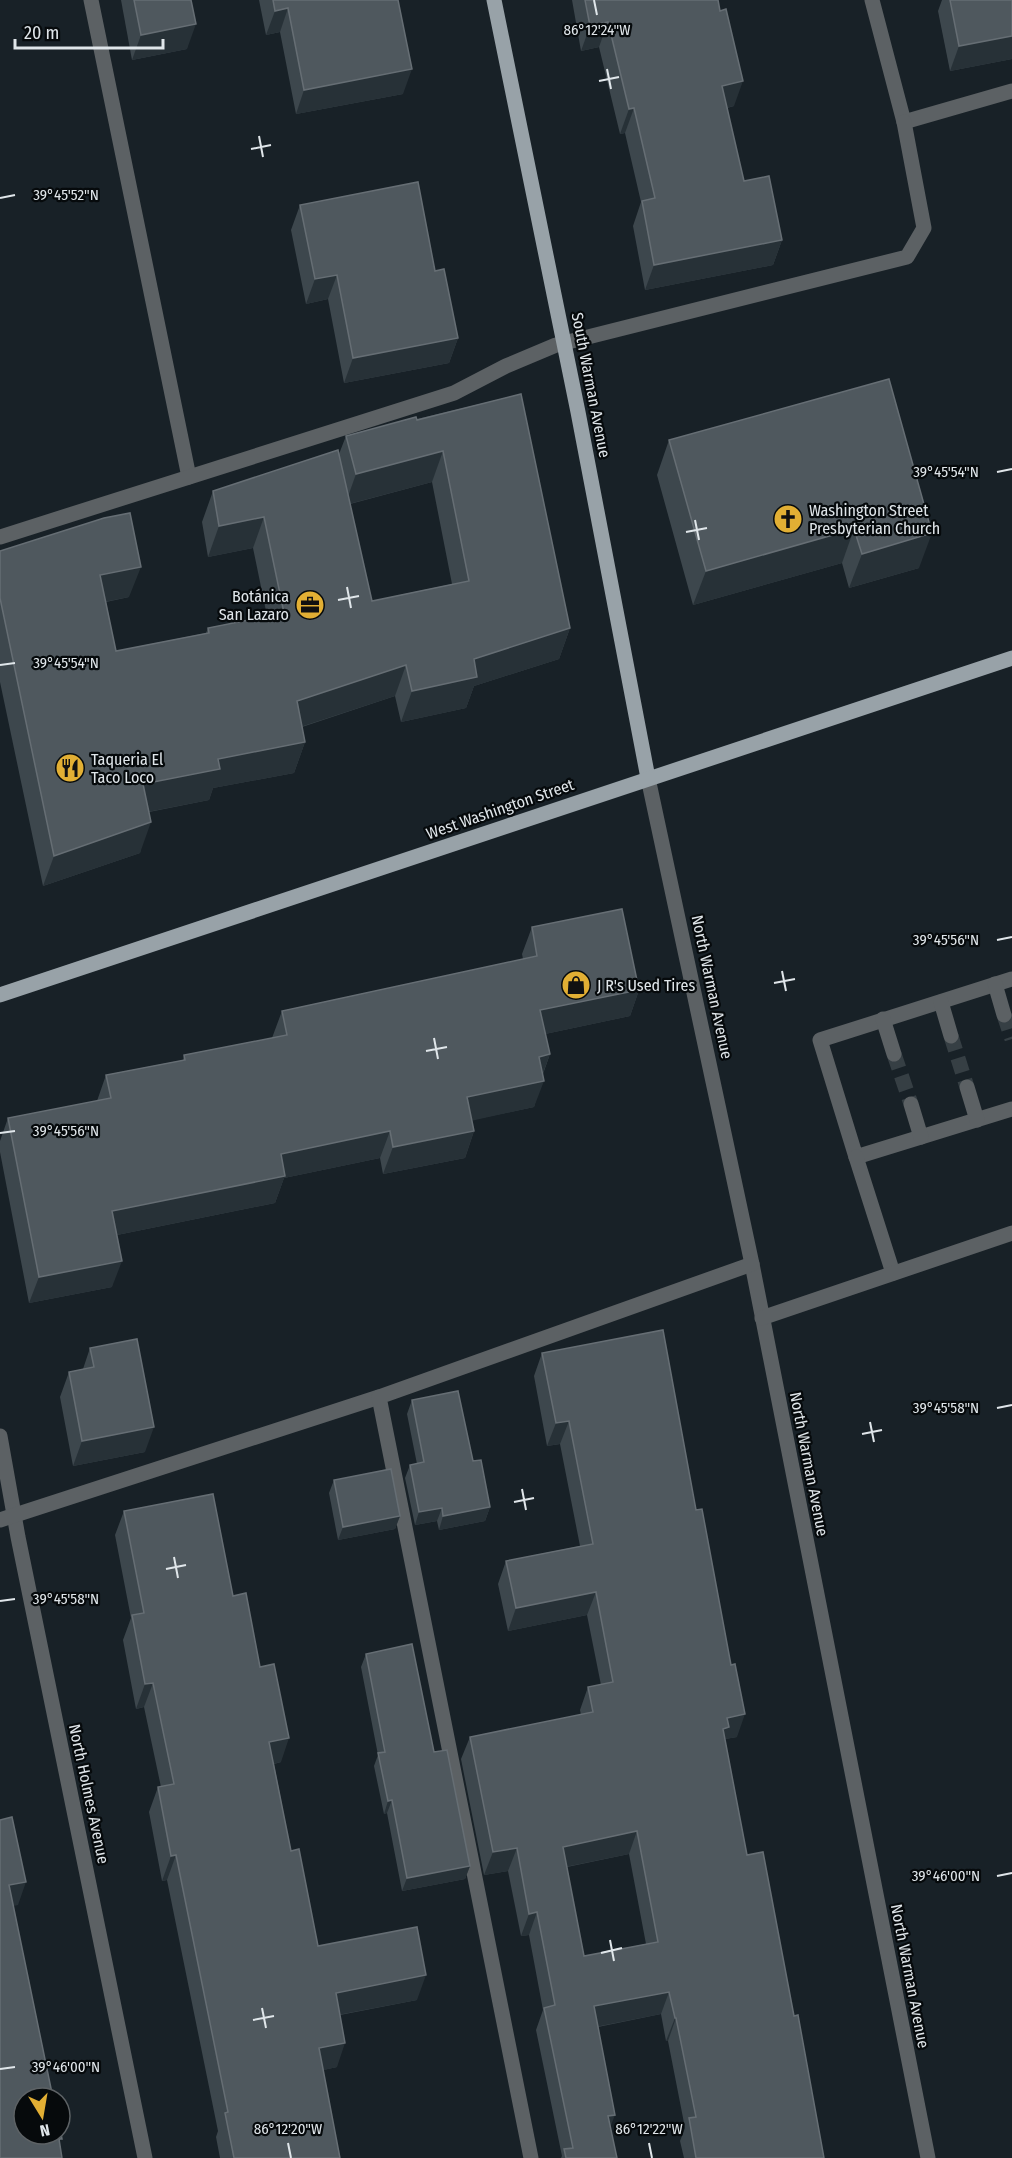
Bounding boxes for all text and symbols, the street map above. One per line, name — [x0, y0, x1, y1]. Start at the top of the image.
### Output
scale bar — [15, 12, 164, 50]
text: 86°12'24"W — [563, 21, 631, 39]
text: 20 m — [24, 22, 59, 44]
text: 39°45'52"N — [33, 186, 99, 204]
street label: South Warman Avenue — [568, 311, 614, 459]
text: 39°45'54"N — [913, 463, 979, 481]
place label: Washington Street Presbyterian Church — [809, 501, 940, 538]
church icon: Washington Street Presbyterian Church — [772, 503, 804, 535]
place label: Botánica San Lazaro — [219, 587, 289, 624]
office icon: Botánica San Lazaro — [294, 589, 326, 621]
text: 39°45'54"N — [33, 654, 99, 672]
place label: Taqueria El Taco Loco — [91, 750, 163, 787]
restaurant icon: Taqueria El Taco Loco — [54, 752, 86, 784]
street label: West Washington Street — [424, 775, 577, 843]
street label: North Warman Avenue — [687, 913, 737, 1061]
text: 39°45'56"N — [913, 931, 979, 949]
shop icon: J R's Used Tires — [560, 969, 592, 1001]
place label: J R's Used Tires — [597, 976, 695, 995]
text: 39°45'56"N — [33, 1122, 99, 1140]
street label: North Warman Avenue — [786, 1390, 832, 1538]
text: 39°45'58"N — [913, 1399, 979, 1417]
text: 39°45'58"N — [33, 1590, 99, 1608]
street label: North Holmes Avenue — [65, 1722, 113, 1866]
text: 39°46'00"N — [912, 1867, 980, 1885]
street label: North Warman Avenue — [887, 1902, 933, 2050]
text: 39°46'00"N — [32, 2058, 100, 2076]
north arrow — [12, 2086, 72, 2146]
text: N — [38, 2120, 51, 2140]
text: 86°12'20"W — [254, 2120, 322, 2138]
text: 86°12'22"W — [615, 2120, 683, 2138]

